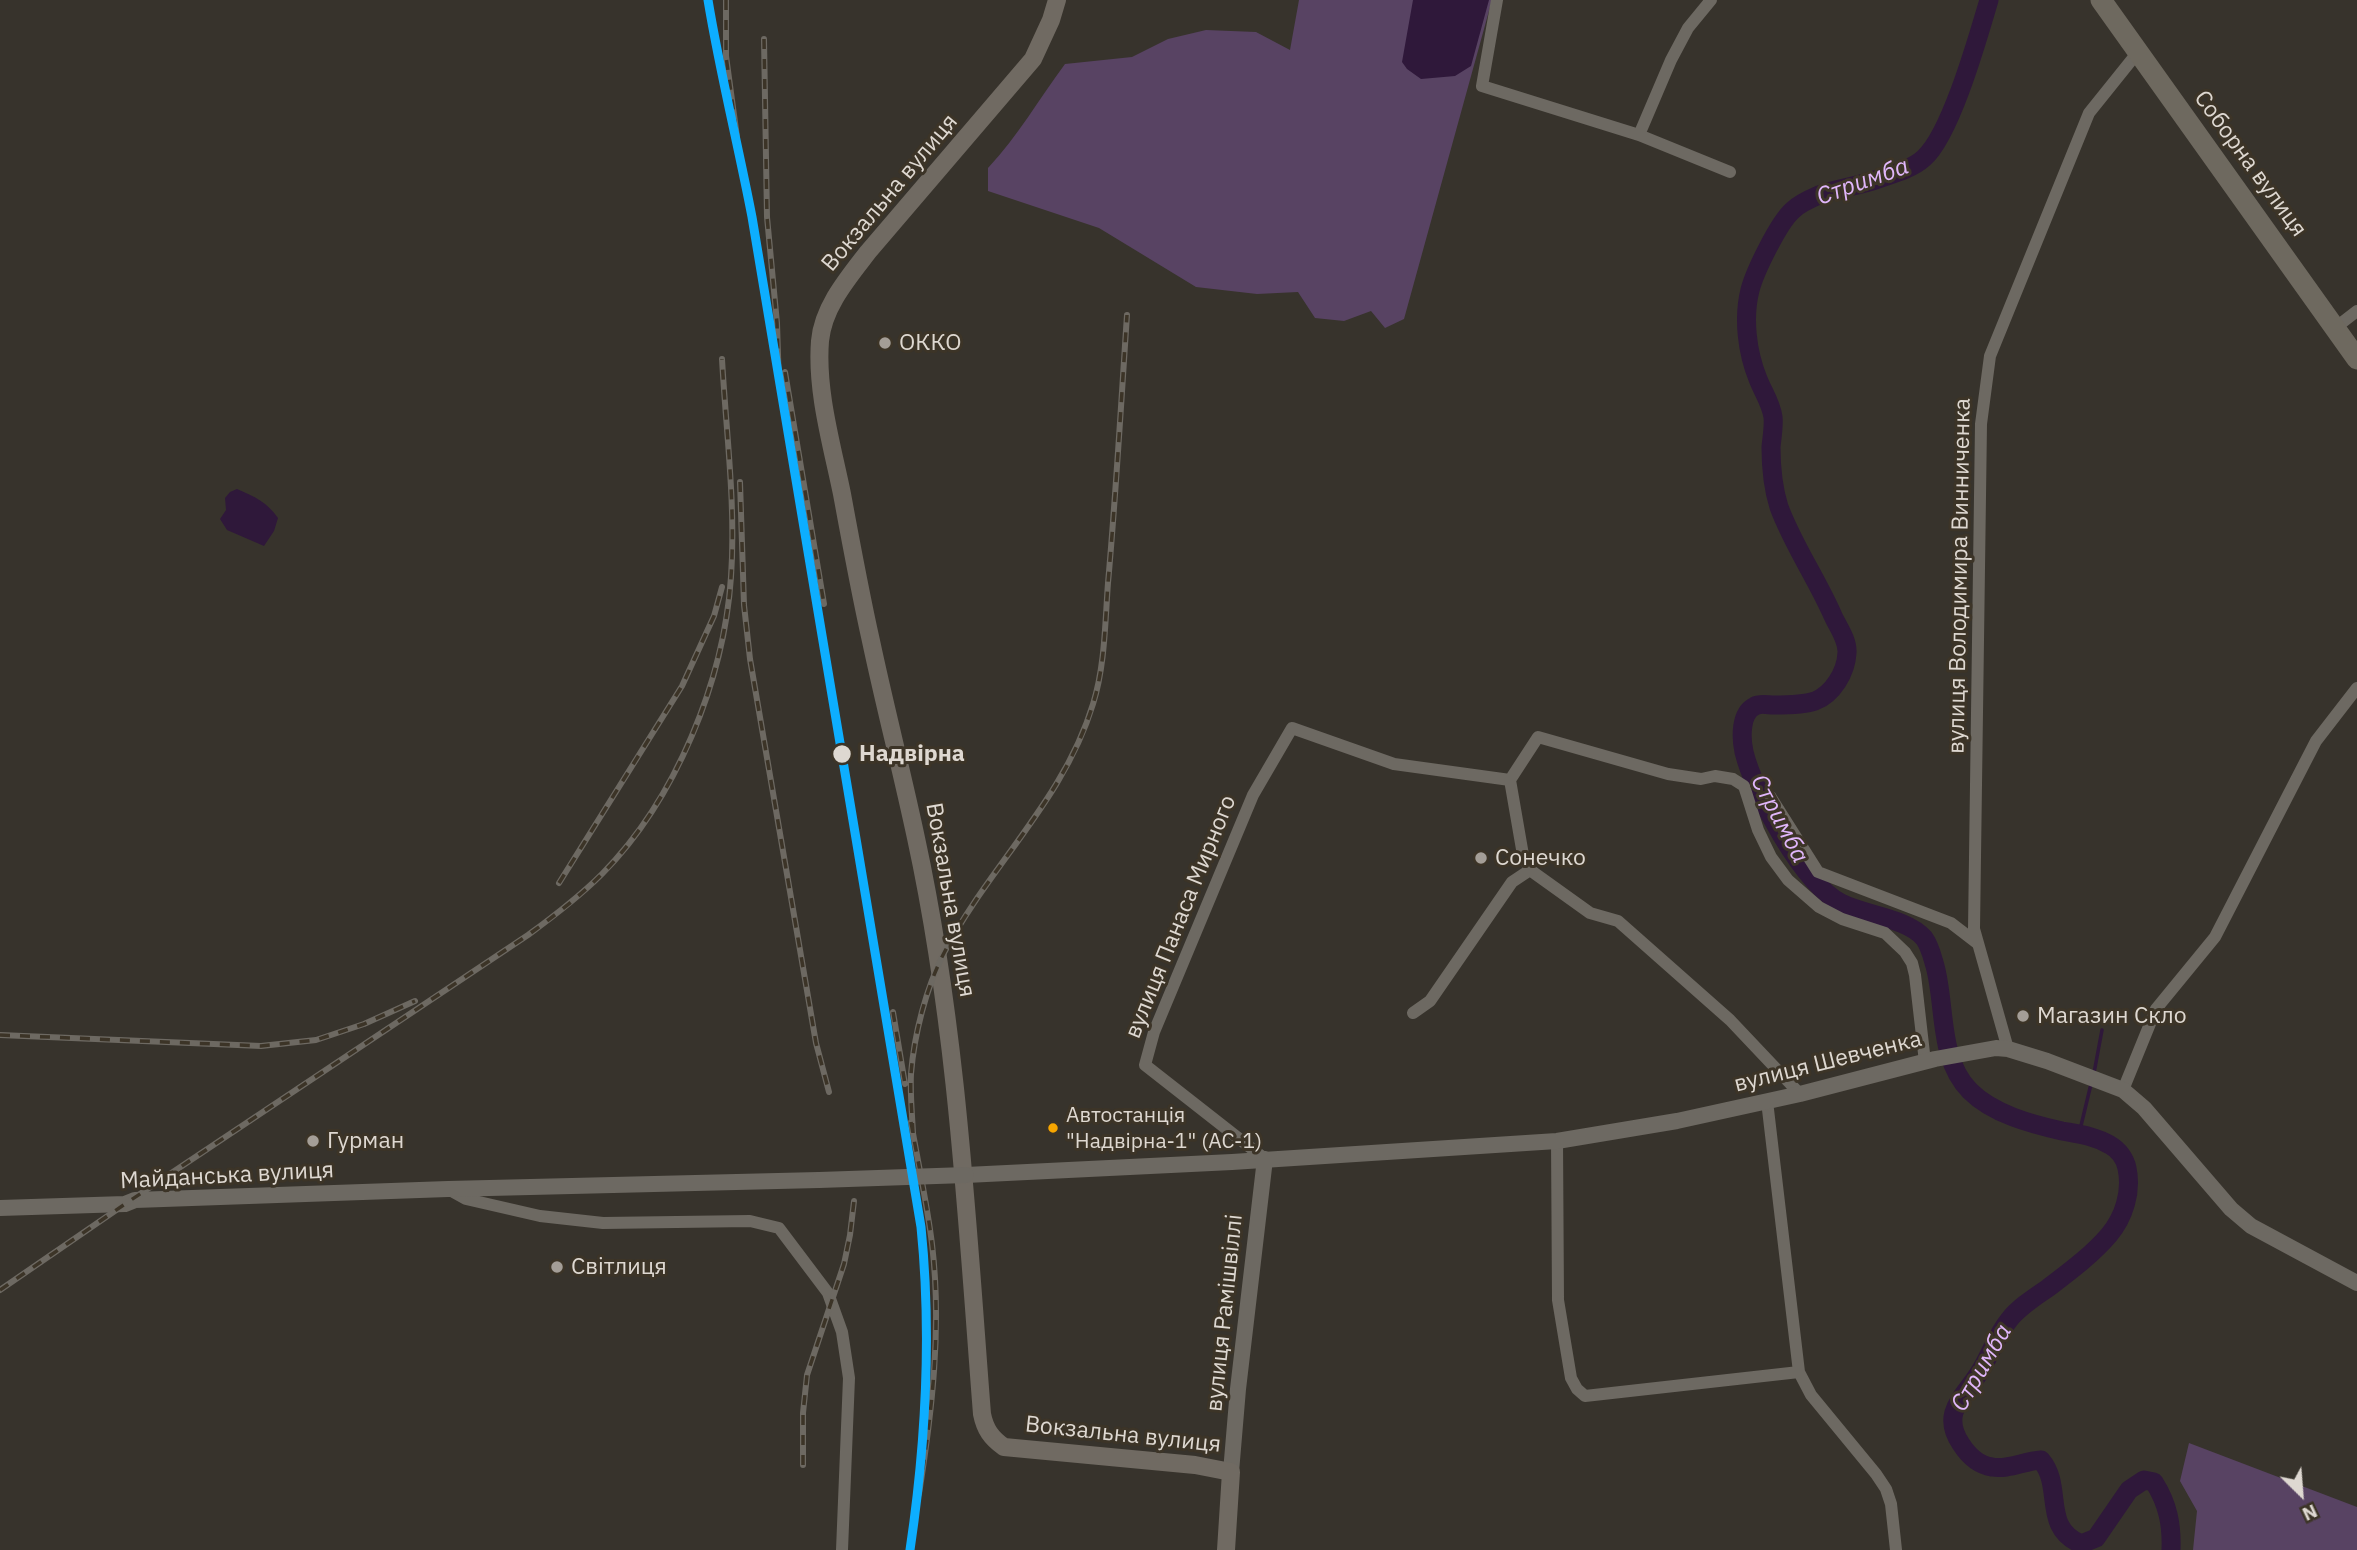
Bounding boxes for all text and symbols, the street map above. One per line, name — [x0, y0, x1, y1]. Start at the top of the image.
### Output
street label: Соборна вулиця — [2188, 85, 2312, 243]
street label: Вокзальна вулиця — [816, 109, 964, 277]
water label: Стримба — [1813, 152, 1913, 212]
place label: ОККО — [899, 329, 961, 357]
marker: ОККО — [877, 335, 893, 351]
street label: вулиця Володимира Винниченка — [1943, 398, 1977, 754]
place label: Надвірна — [859, 740, 965, 768]
marker: Надвірна — [831, 743, 853, 765]
water label: Стримба — [1744, 770, 1814, 868]
street label: вулиця Панаса Мирного — [1120, 792, 1242, 1042]
street label: Вокзальна вулиця — [919, 801, 981, 999]
place label: Сонечко — [1495, 844, 1586, 872]
marker: Сонечко — [1473, 850, 1489, 866]
place label: Магазин Скло — [2037, 1002, 2187, 1030]
marker: Магазин Скло — [2015, 1008, 2031, 1024]
street label: вулиця Шевченка — [1731, 1025, 1925, 1099]
place label: Автостанція "Надвірна-1" (АС-1) — [1066, 1103, 1262, 1153]
marker: Автостанція "Надвірна-1" (АС-1) — [1046, 1121, 1060, 1135]
place label: Гурман — [327, 1127, 404, 1155]
marker: Гурман — [305, 1133, 321, 1149]
street label: Майданська вулиця — [119, 1157, 335, 1195]
street label: вулиця Рамішвіллі — [1201, 1213, 1249, 1413]
place label: Світлиця — [571, 1253, 667, 1281]
marker: Світлиця — [549, 1259, 565, 1275]
water label: Стримба — [1946, 1319, 2018, 1417]
street label: Вокзальна вулиця — [1024, 1411, 1222, 1459]
north arrow — [2266, 1459, 2336, 1529]
text: N — [2299, 1499, 2321, 1527]

